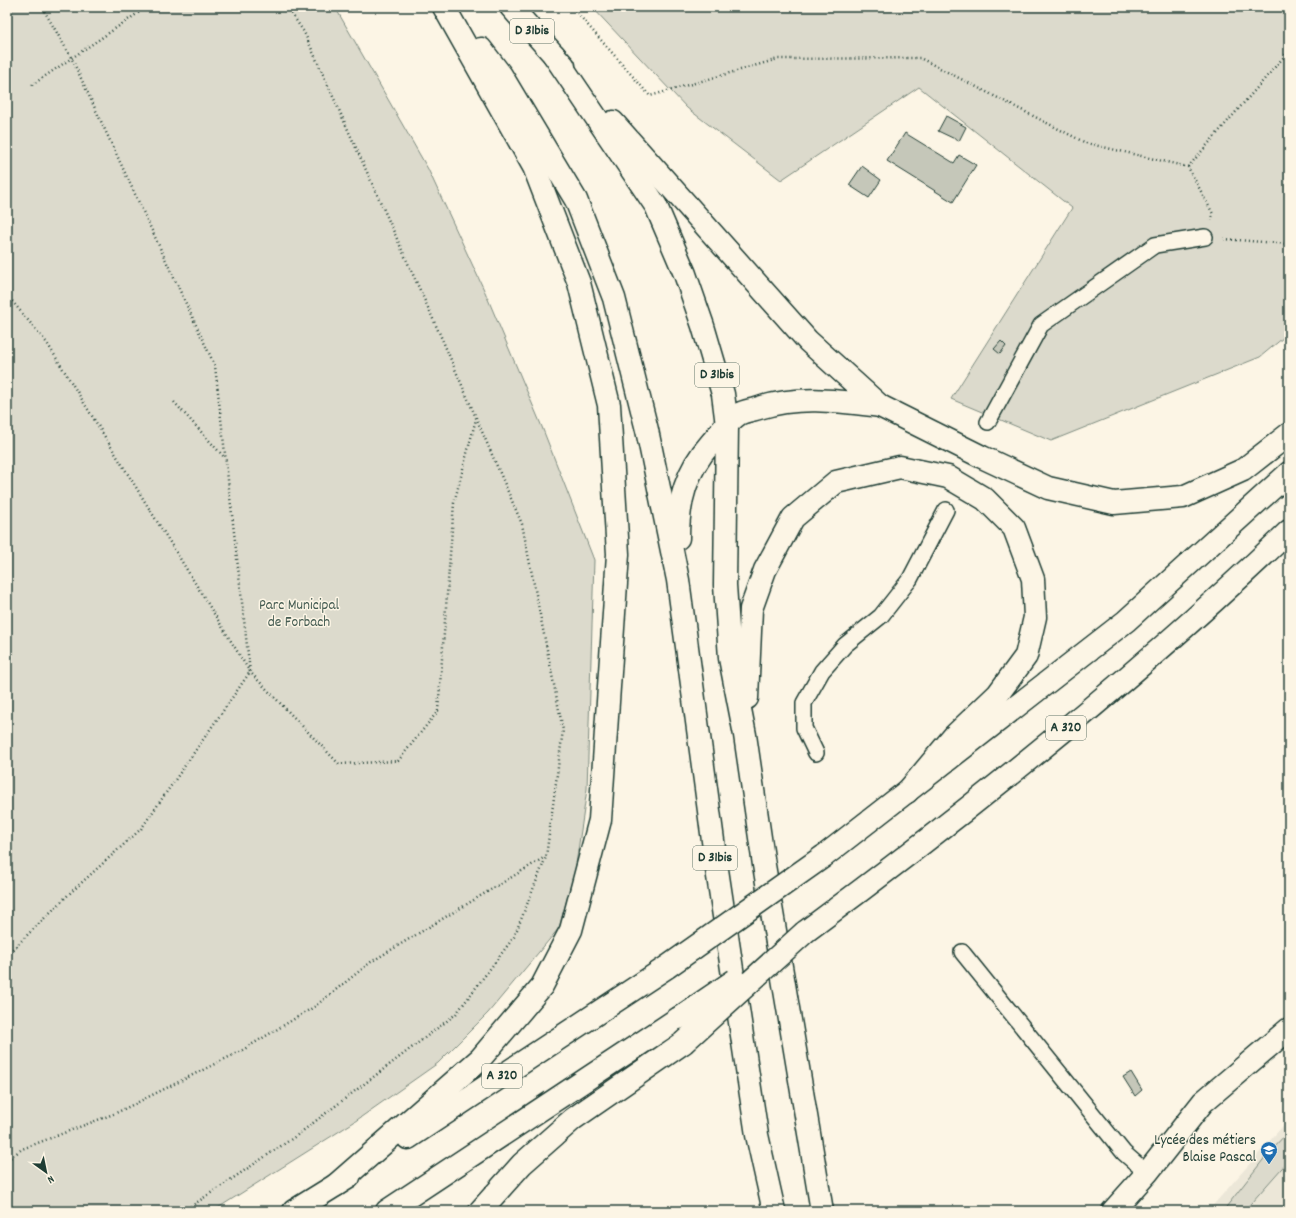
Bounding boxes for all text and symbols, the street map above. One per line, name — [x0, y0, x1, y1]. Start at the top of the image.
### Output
road number: D 31bis — [510, 19, 554, 43]
road number: D 31bis — [695, 363, 739, 387]
park label: Parc Municipal de Forbach — [259, 595, 339, 634]
road number: A 320 — [1046, 716, 1086, 740]
road number: D 31bis — [693, 846, 737, 870]
road number: A 320 — [482, 1064, 522, 1088]
place label: Lycée des métiers Blaise Pascal — [1154, 1130, 1256, 1169]
school or university icon: Lycée des métiers Blaise Pascal — [1259, 1140, 1279, 1165]
north arrow — [26, 1152, 66, 1192]
text: N — [43, 1171, 57, 1187]

